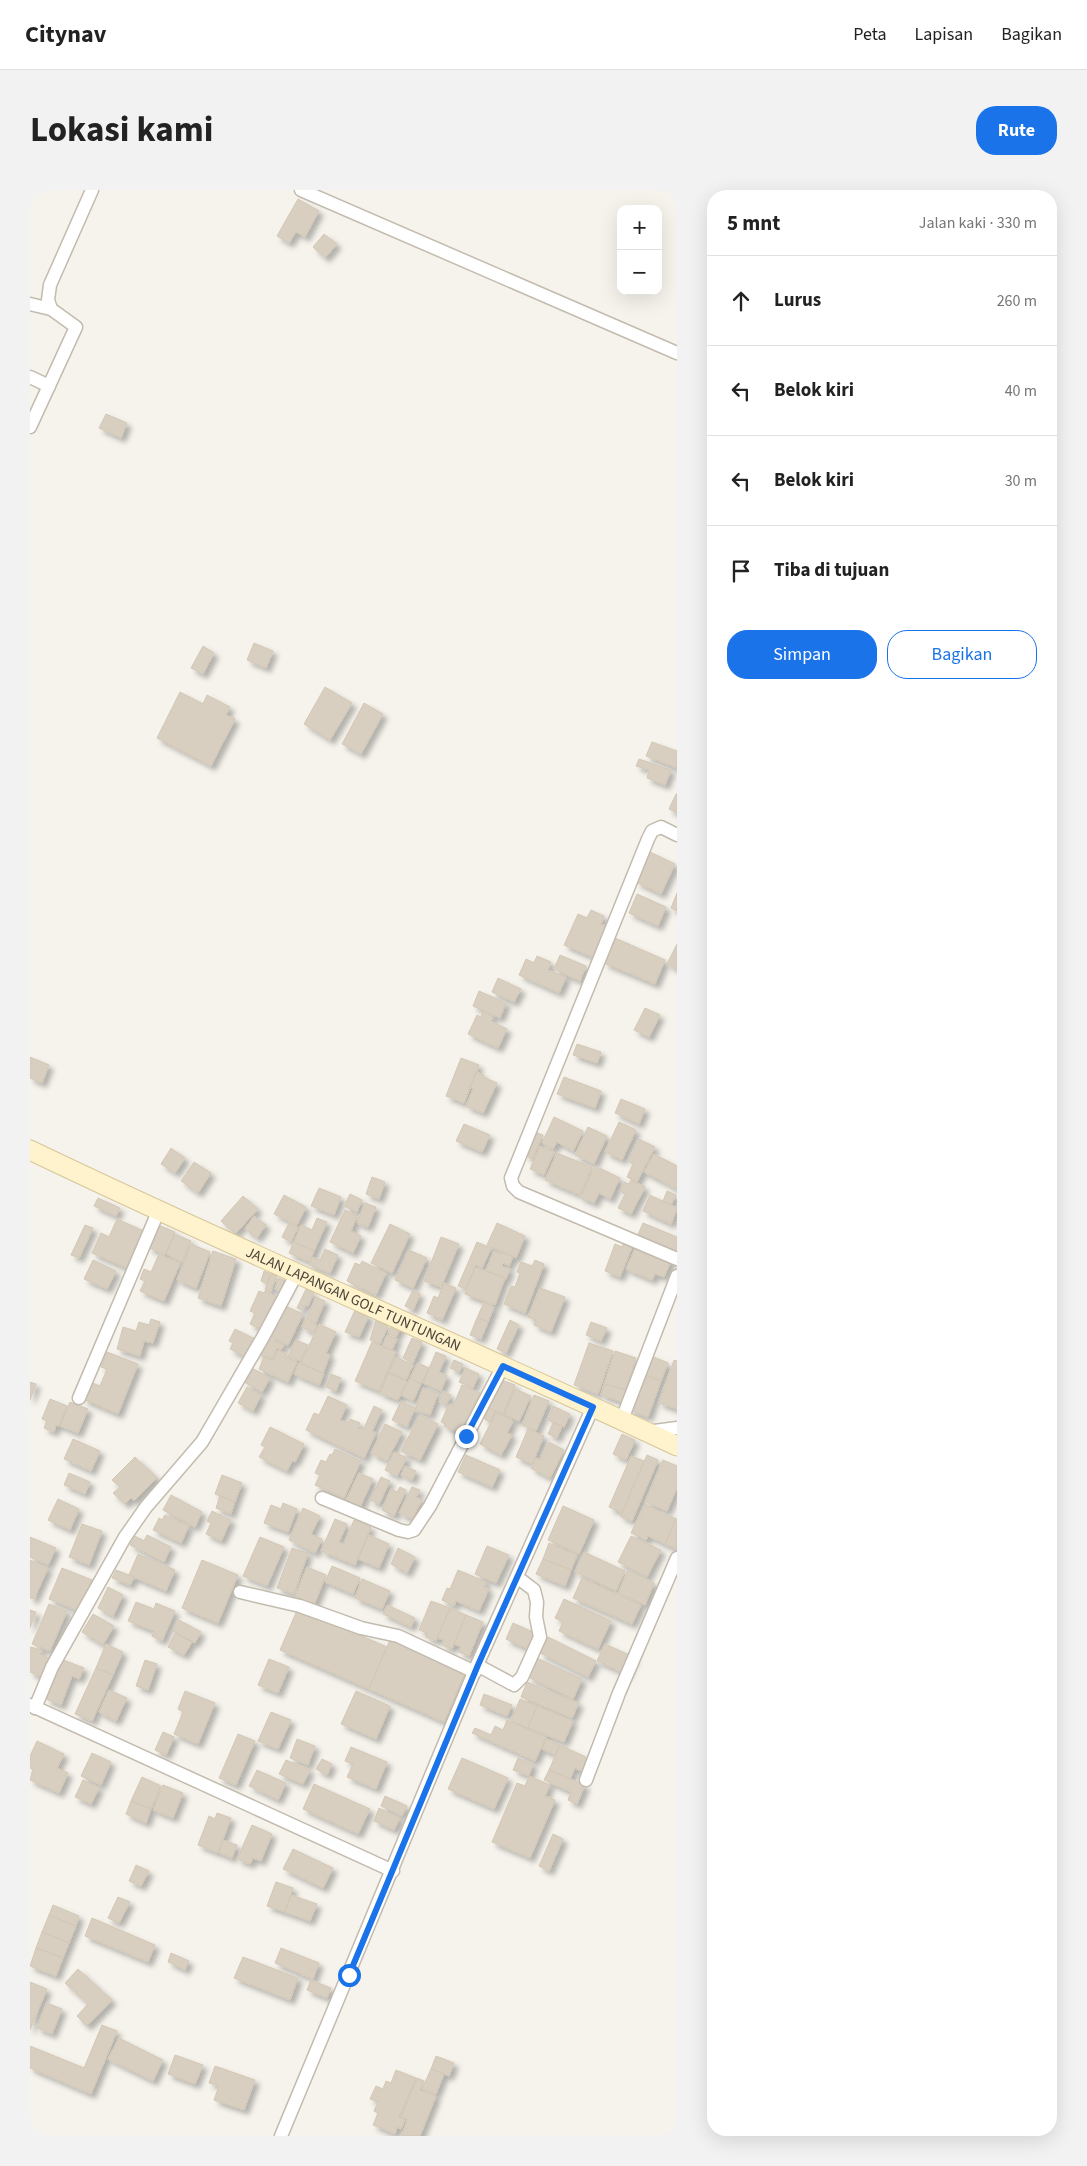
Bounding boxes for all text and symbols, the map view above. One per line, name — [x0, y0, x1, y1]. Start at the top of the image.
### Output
text: Citynav — [25, 17, 106, 52]
text: Peta — [853, 22, 886, 47]
text: Lapisan — [914, 22, 973, 47]
text: Bagikan — [1001, 22, 1062, 47]
text: Lokasi kami — [30, 105, 213, 155]
button: Rute — [976, 106, 1057, 155]
map controls — [617, 205, 662, 295]
button: + — [617, 205, 662, 250]
text: 5 mnt — [727, 208, 780, 238]
text: Jalan kaki · 330 m — [919, 212, 1037, 234]
button: − — [617, 250, 662, 295]
icon: ahead — [727, 287, 755, 315]
text: Lurus — [774, 287, 821, 314]
text: 260 m — [997, 290, 1037, 312]
icon: left — [727, 377, 755, 405]
text: Belok kiri — [774, 377, 854, 404]
text: 40 m — [1005, 380, 1037, 402]
icon: left — [727, 467, 755, 495]
text: Belok kiri — [774, 467, 854, 494]
text: 30 m — [1005, 470, 1037, 492]
icon: arrive — [727, 557, 755, 585]
text: Tiba di tujuan — [774, 557, 889, 584]
button: Simpan — [727, 630, 877, 679]
button: Bagikan — [887, 630, 1037, 679]
street label: JALAN LAPANGAN GOLF TUNTUNGAN — [242, 1241, 464, 1356]
route end — [455, 1425, 478, 1448]
route start — [338, 1964, 361, 1987]

